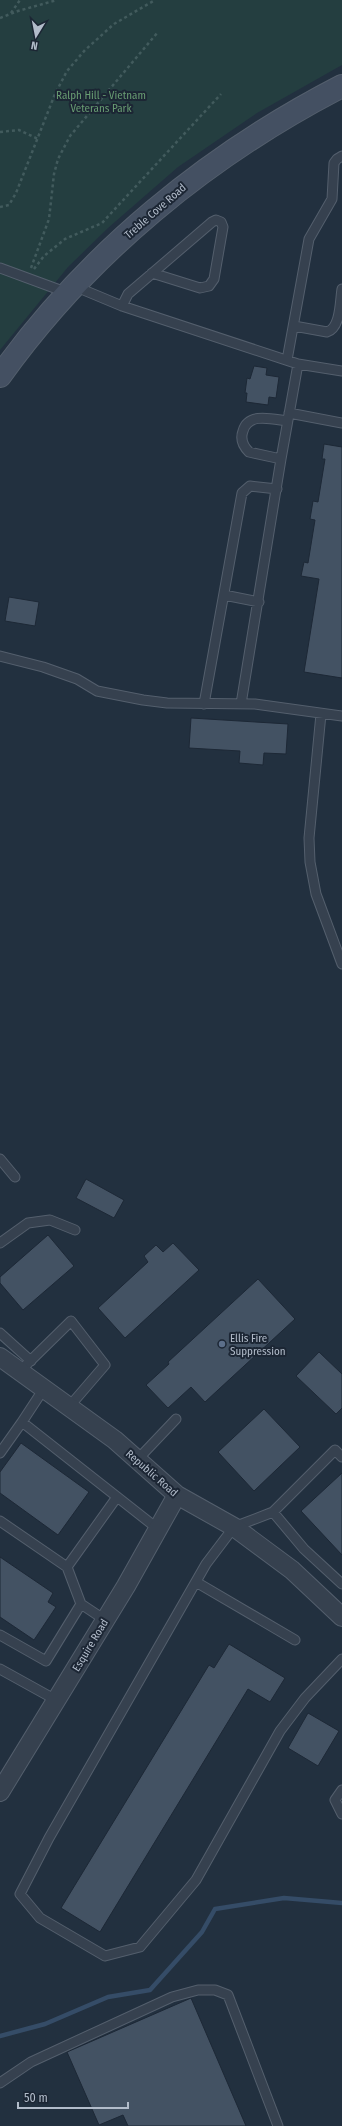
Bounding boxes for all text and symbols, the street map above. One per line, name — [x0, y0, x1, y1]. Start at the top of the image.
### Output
north arrow — [16, 16, 56, 56]
text: N — [30, 38, 39, 52]
park label: Ralph Hill - Vietnam Veterans Park — [56, 89, 146, 115]
street label: Treble Cove Road — [122, 181, 189, 242]
place label: Ellis Fire Suppression — [230, 1332, 286, 1358]
marker: Ellis Fire Suppression — [217, 1339, 227, 1349]
street label: Republic Road — [123, 1447, 180, 1499]
street label: Esquire Road — [70, 1617, 111, 1674]
scale bar — [18, 2084, 128, 2110]
text: 50 m — [24, 2091, 48, 2105]

